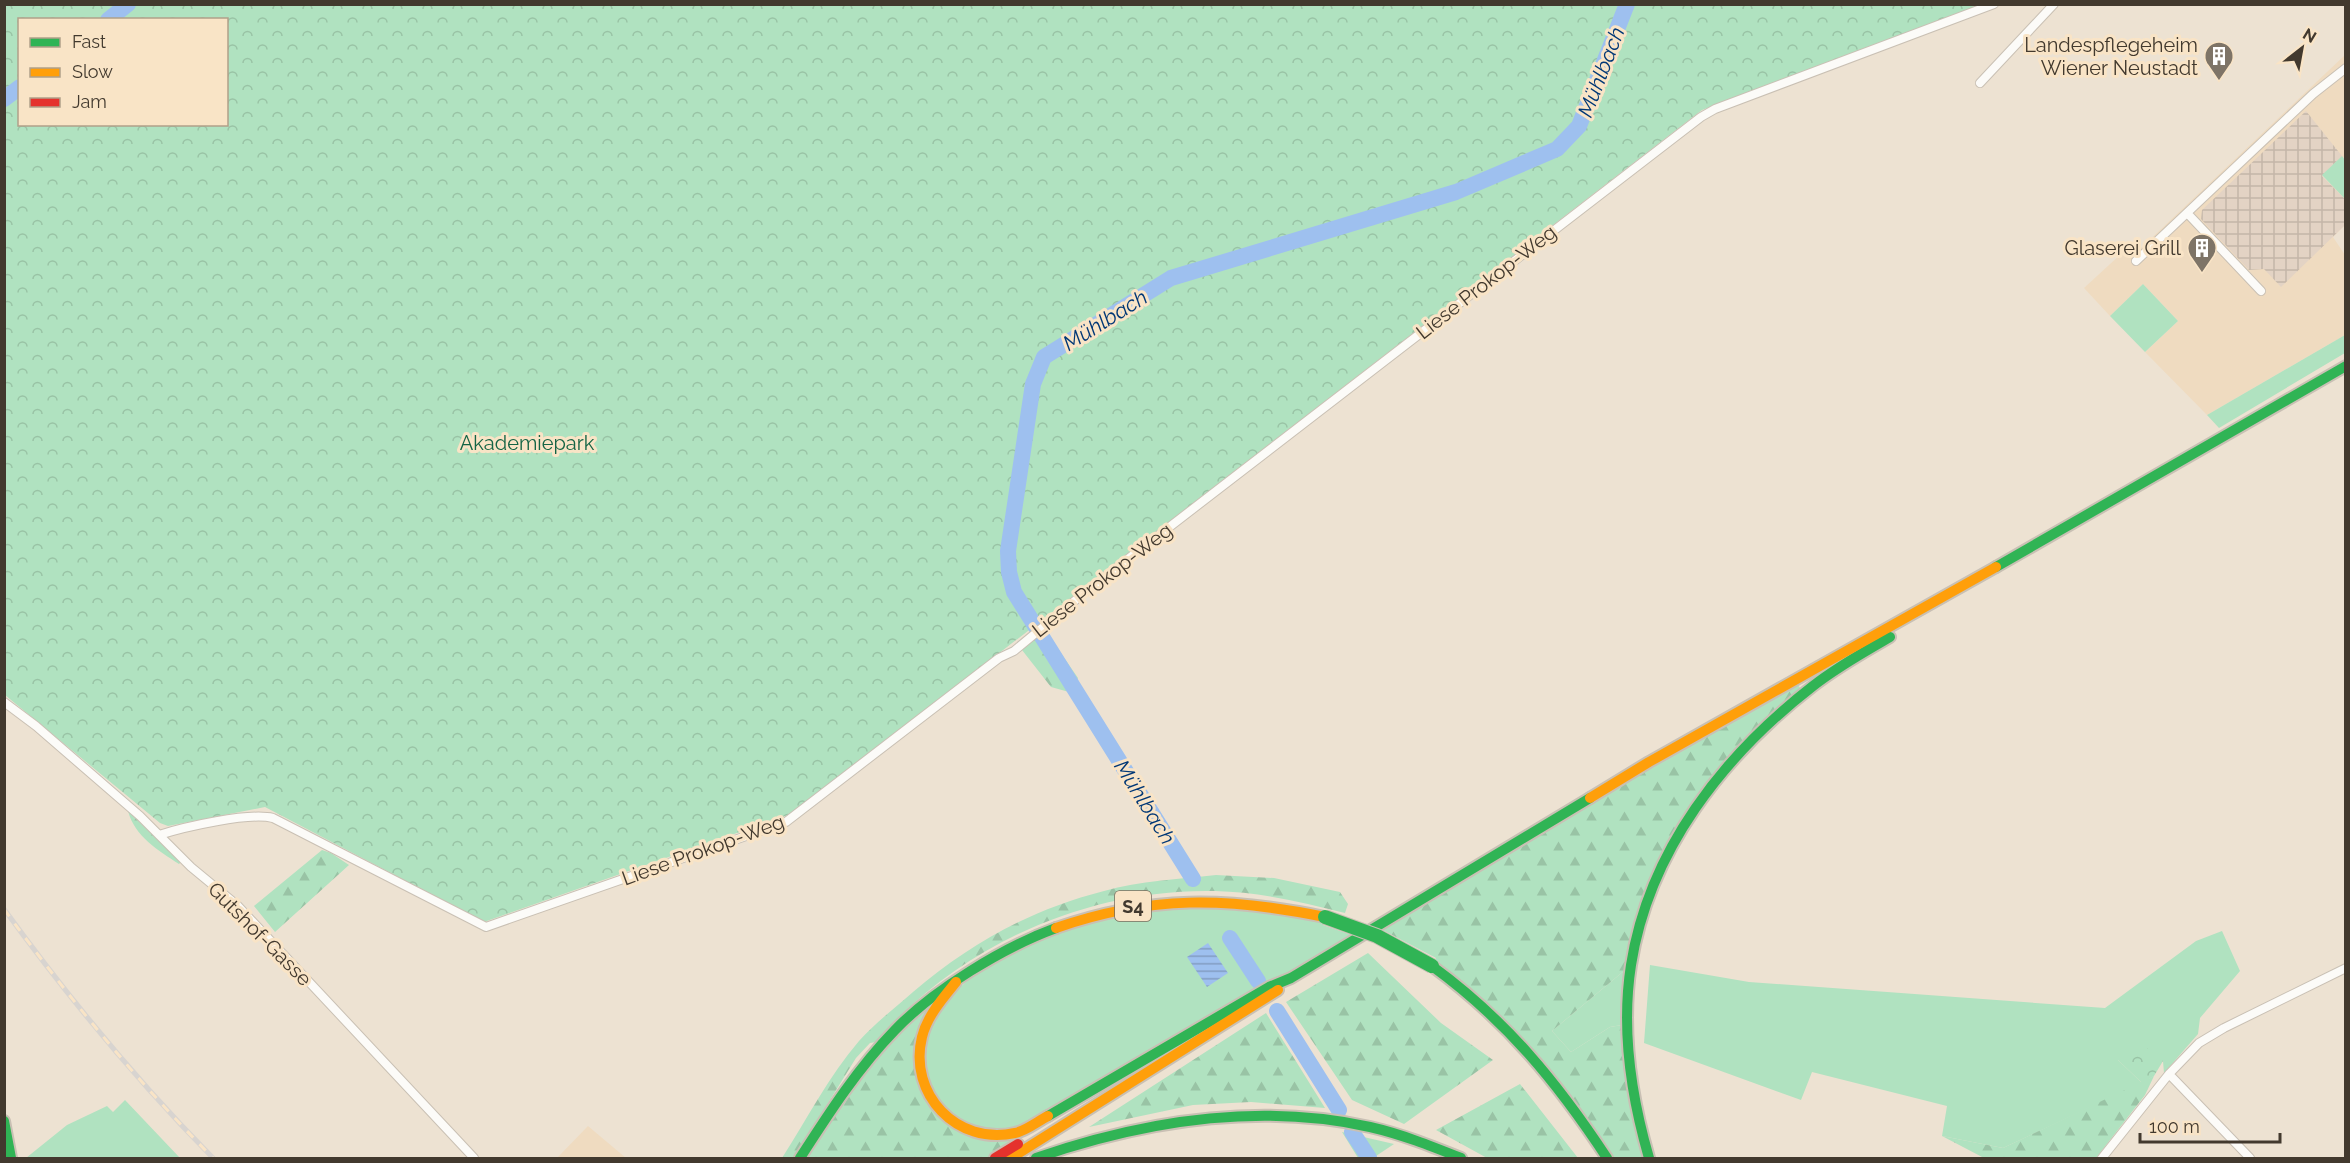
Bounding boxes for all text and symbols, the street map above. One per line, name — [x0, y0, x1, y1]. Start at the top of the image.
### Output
legend — [18, 18, 228, 126]
north arrow — [2272, 18, 2332, 78]
water label: Mühlbach — [1572, 23, 1630, 121]
text: N — [2299, 24, 2320, 47]
text: Fast — [72, 31, 106, 52]
place label: Landespflegeheim Wiener Neustadt — [2024, 33, 2198, 80]
building icon: Landespflegeheim Wiener Neustadt — [2203, 40, 2235, 82]
text: Slow — [72, 61, 113, 82]
text: Jam — [72, 91, 107, 112]
street label: Liese Prokop-Weg — [1411, 220, 1561, 344]
building icon: Glaserei Grill — [2186, 232, 2218, 274]
place label: Glaserei Grill — [2064, 236, 2182, 260]
water label: Mühlbach — [1058, 284, 1152, 356]
park label: Akademiepark — [460, 431, 595, 455]
street label: Liese Prokop-Weg — [1027, 518, 1177, 642]
water label: Mühlbach — [1109, 755, 1181, 849]
street label: Liese Prokop-Weg — [619, 809, 787, 891]
street label: Gutshof-Gasse — [203, 877, 317, 991]
road number: S4 — [1115, 891, 1151, 921]
scale bar — [2140, 1106, 2280, 1144]
text: 100 m — [2149, 1116, 2200, 1137]

